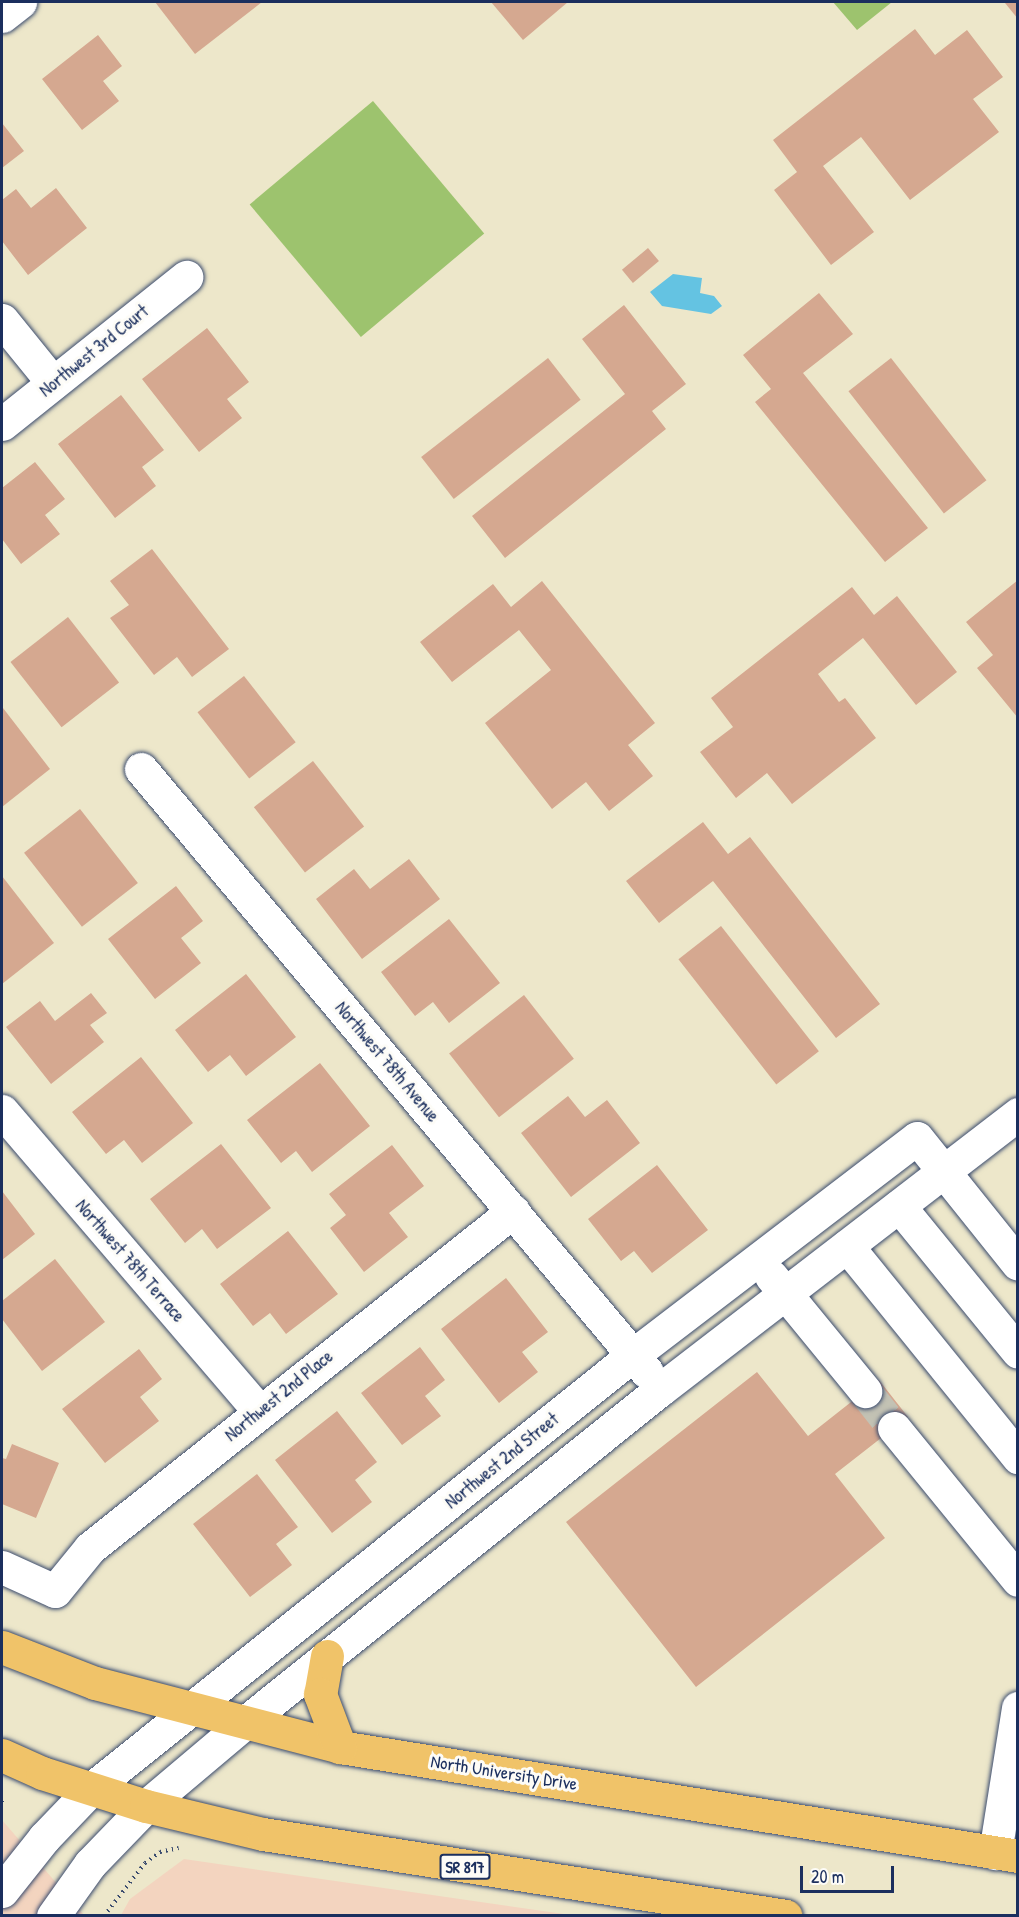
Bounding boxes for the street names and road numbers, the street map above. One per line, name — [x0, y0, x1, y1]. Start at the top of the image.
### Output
street label: Northwest 3rd Court — [35, 300, 153, 402]
street label: Northwest 78th Avenue — [330, 997, 444, 1127]
street label: Northwest 78th Terrace — [71, 1195, 189, 1327]
street label: Northwest 2nd Place — [221, 1346, 337, 1446]
street label: Northwest 2nd Street — [441, 1409, 563, 1513]
street label: North University Drive — [429, 1751, 579, 1795]
road number: SR 817 — [440, 1854, 490, 1880]

